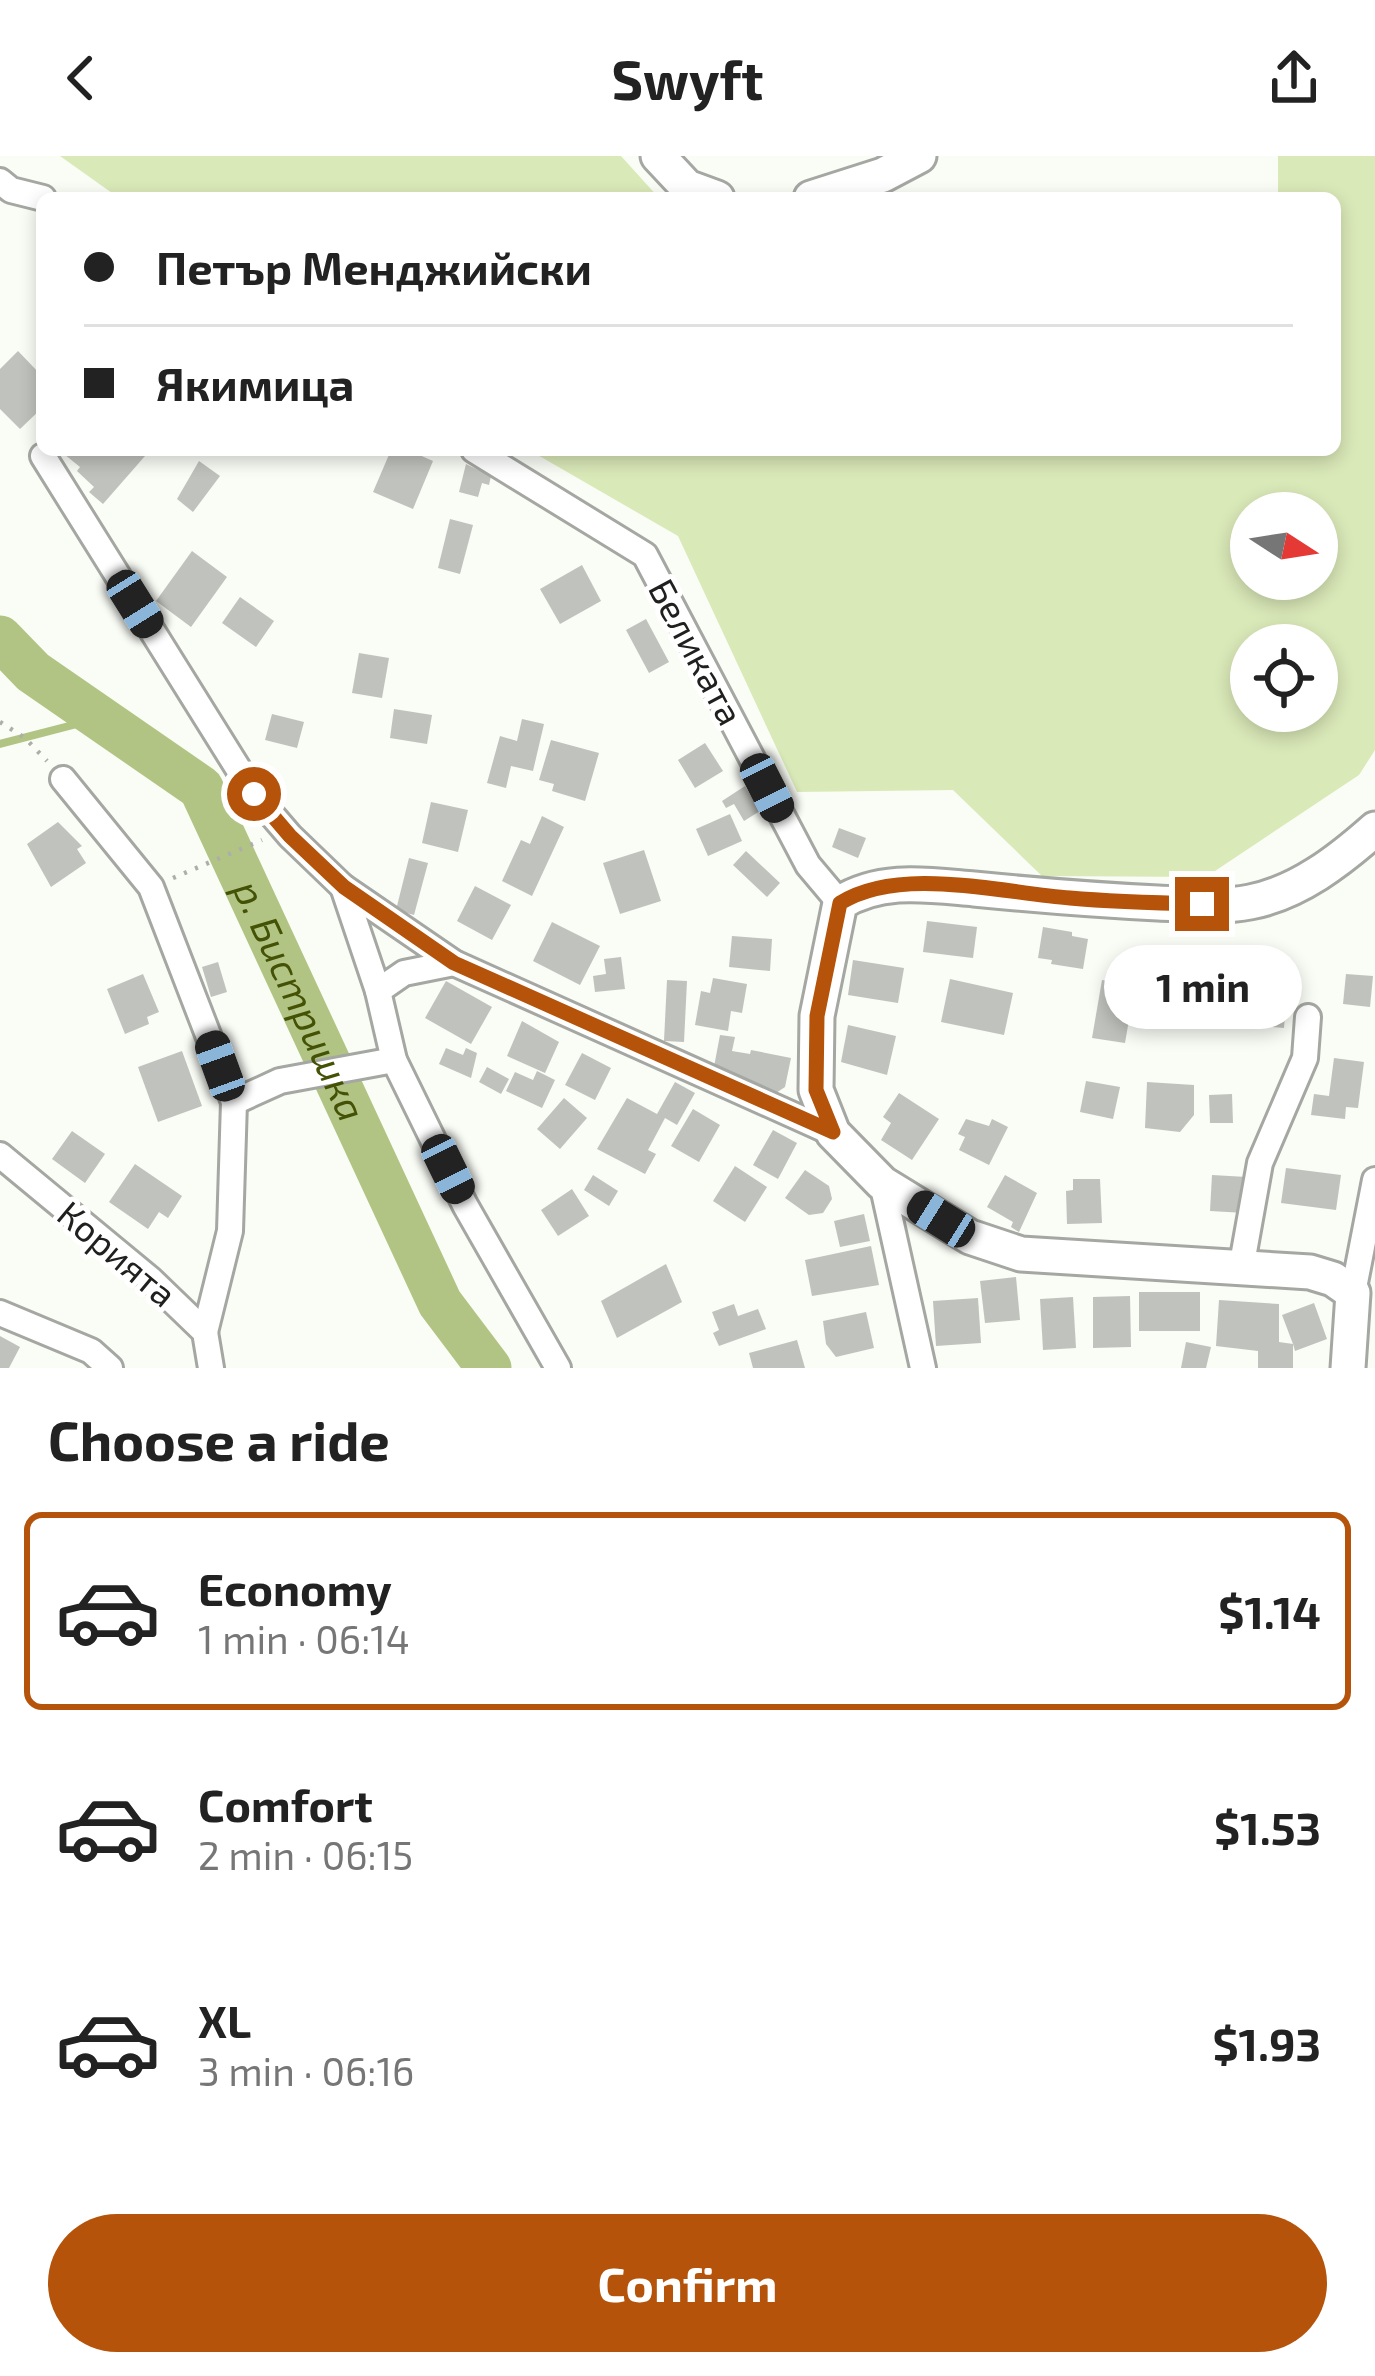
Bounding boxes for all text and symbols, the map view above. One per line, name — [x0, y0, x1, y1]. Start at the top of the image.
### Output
icon: back — [48, 45, 114, 111]
icon: share — [1261, 45, 1327, 111]
text: Swyft — [612, 46, 763, 111]
text: Петър Менджийски — [156, 240, 592, 294]
text: Якимица — [156, 356, 354, 410]
north arrow — [1230, 492, 1338, 600]
map controls — [1230, 492, 1338, 732]
car — [101, 564, 169, 644]
street label: Беликата — [641, 571, 754, 732]
button: locate — [1230, 624, 1338, 732]
car — [735, 748, 799, 828]
route start — [227, 767, 281, 821]
water label: р. Бистришка — [225, 872, 377, 1128]
route end — [1175, 877, 1229, 931]
callout: 1 min — [1103, 946, 1301, 1030]
text: 1 min — [1156, 963, 1250, 1010]
car — [191, 1026, 249, 1106]
car — [416, 1129, 480, 1209]
car — [901, 1185, 981, 1253]
street label: Корията — [50, 1191, 186, 1315]
text: Choose a ride — [48, 1407, 390, 1472]
icon: car — [54, 1557, 162, 1665]
text: Economy — [198, 1561, 392, 1615]
text: $1.14 — [1218, 1584, 1321, 1638]
text: 1 min · 06:14 — [198, 1615, 410, 1662]
icon: car — [54, 1773, 162, 1881]
text: Comfort — [198, 1777, 373, 1831]
text: $1.53 — [1214, 1800, 1321, 1854]
text: 2 min · 06:15 — [198, 1831, 413, 1878]
icon: car — [54, 1989, 162, 2097]
text: XL — [198, 1993, 251, 2047]
text: $1.93 — [1212, 2016, 1321, 2070]
text: 3 min · 06:16 — [198, 2047, 414, 2094]
button: Confirm — [48, 2214, 1327, 2352]

